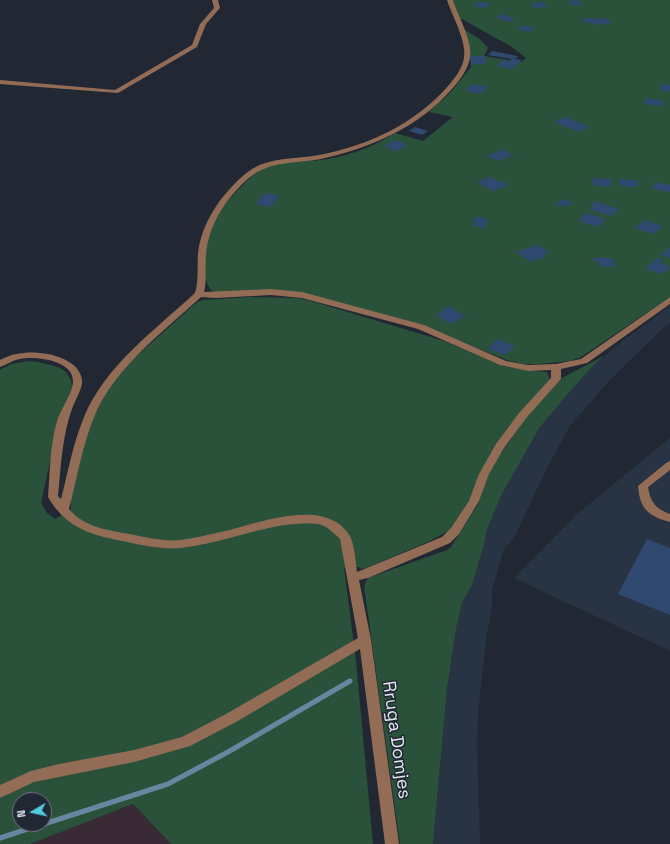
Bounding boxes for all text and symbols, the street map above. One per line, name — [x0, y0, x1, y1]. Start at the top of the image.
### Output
street label: Rruga Domjes — [377, 680, 415, 800]
north arrow — [12, 792, 52, 832]
text: N — [14, 809, 29, 818]

